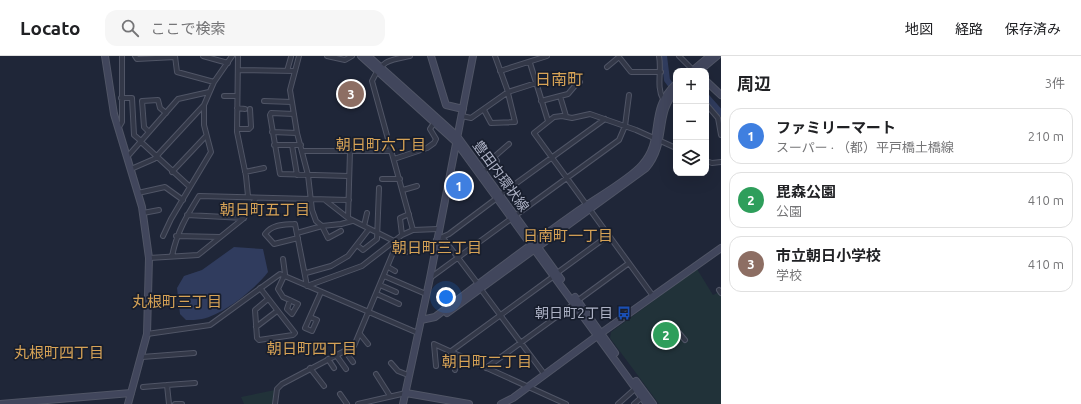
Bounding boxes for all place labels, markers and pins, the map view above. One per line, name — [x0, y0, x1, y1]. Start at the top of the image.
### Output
pin: 3 — [338, 79, 364, 109]
pin: 1 — [446, 171, 472, 201]
place label: 朝日町2丁目 — [535, 305, 613, 321]
bus stop icon: 朝日町2丁目 — [616, 305, 632, 321]
pin: 2 — [653, 320, 679, 350]

